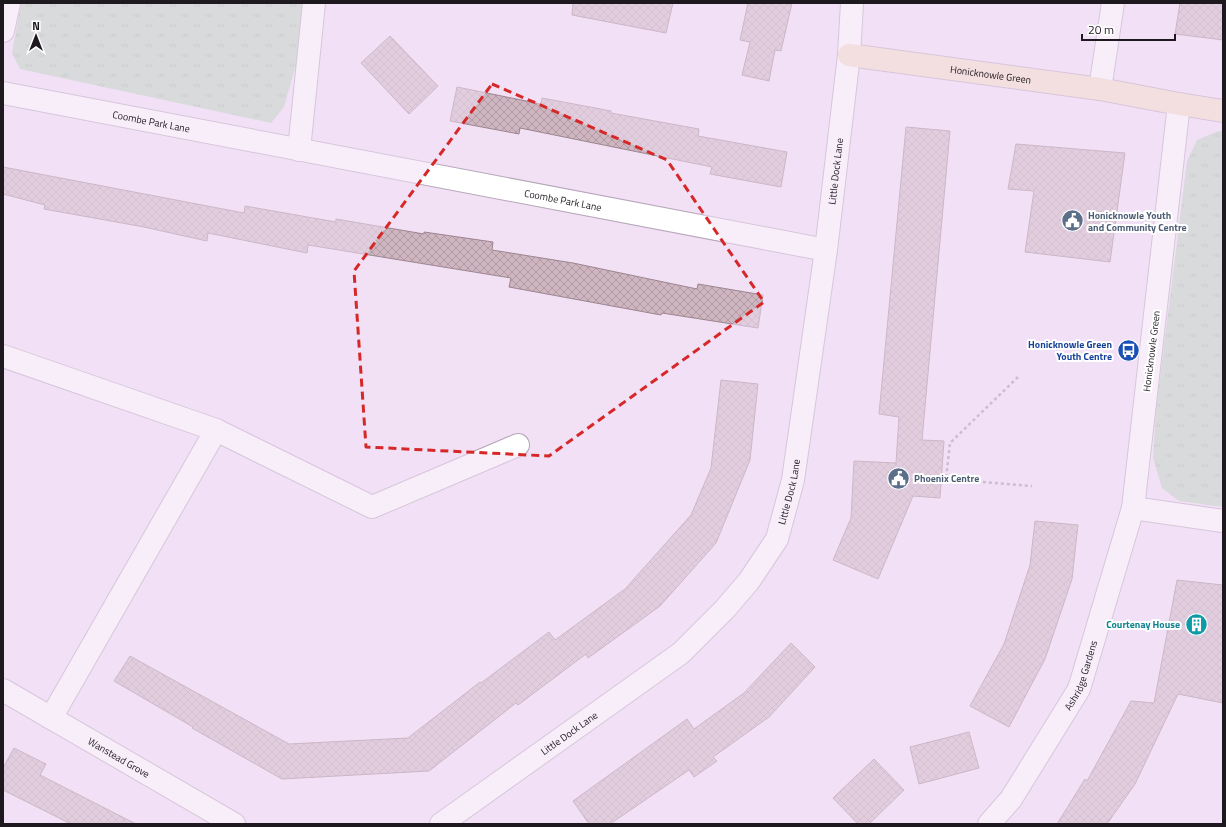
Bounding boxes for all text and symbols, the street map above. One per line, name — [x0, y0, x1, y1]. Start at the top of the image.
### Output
north arrow — [16, 16, 56, 56]
scale bar — [1082, 16, 1175, 42]
text: N — [32, 18, 40, 34]
text: 20 m — [1088, 20, 1114, 39]
street label: Honicknowle Green — [949, 62, 1032, 88]
street label: Coombe Park Lane — [111, 107, 191, 137]
street label: Little Dock Lane — [824, 137, 847, 205]
street label: Coombe Park Lane — [523, 186, 603, 215]
public building icon: Honicknowle Youth and Community Centre — [1060, 208, 1086, 234]
place label: Honicknowle Youth and Community Centre — [1088, 208, 1187, 235]
street label: Honicknowle Green — [1139, 310, 1164, 392]
place label: Honicknowle Green Youth Centre — [1028, 337, 1112, 364]
bus stop icon: Honicknowle Green Youth Centre — [1115, 337, 1141, 363]
street label: Little Dock Lane — [774, 458, 804, 526]
public building icon: Phoenix Centre — [885, 465, 911, 491]
place label: Phoenix Centre — [914, 471, 979, 486]
building icon: Courtenay House — [1183, 611, 1209, 637]
place label: Courtenay House — [1106, 617, 1180, 632]
street label: Ashridge Gardens — [1061, 638, 1101, 713]
street label: Little Dock Lane — [538, 708, 601, 759]
street label: Wanstead Grove — [85, 734, 152, 782]

